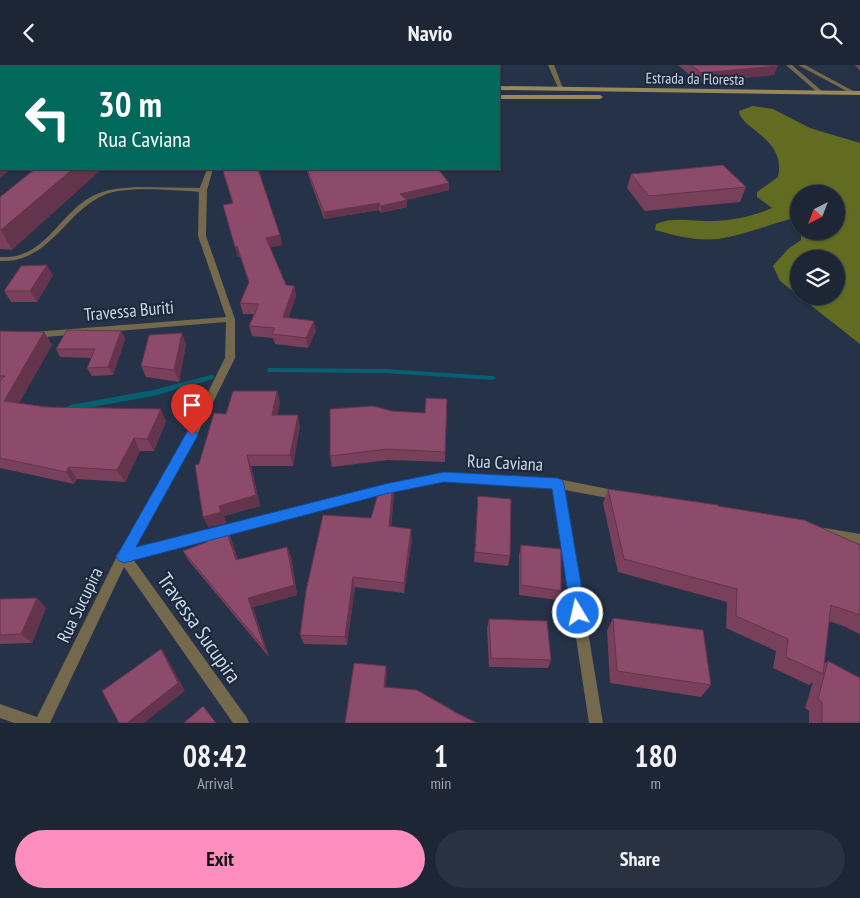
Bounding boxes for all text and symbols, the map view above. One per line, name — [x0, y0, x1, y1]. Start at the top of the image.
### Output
icon: back — [15, 19, 43, 47]
text: Navio — [408, 19, 452, 47]
icon: search — [817, 19, 845, 47]
street label: Estrada da Floresta — [645, 68, 745, 89]
text: 30 m — [98, 81, 162, 127]
icon: left — [15, 85, 80, 150]
text: Rua Caviana — [98, 125, 191, 153]
north arrow — [790, 185, 845, 240]
map controls — [790, 185, 845, 305]
button: layers — [790, 250, 845, 305]
street label: Travessa Buriti — [83, 295, 175, 326]
pin — [171, 384, 213, 435]
icon: arrive — [178, 391, 206, 419]
street label: Rua Caviana — [467, 449, 544, 476]
street label: Rua Sucupira — [51, 563, 108, 646]
street label: Travessa Sucupira — [152, 567, 247, 688]
position arrow — [551, 586, 603, 638]
text: 08:42 — [183, 736, 248, 775]
text: 1 — [434, 736, 448, 775]
text: 180 — [634, 736, 677, 775]
text: Arrival — [197, 773, 233, 793]
text: min — [430, 773, 451, 793]
text: m — [650, 773, 661, 793]
button: Exit — [15, 830, 425, 888]
button: Share — [435, 830, 845, 888]

